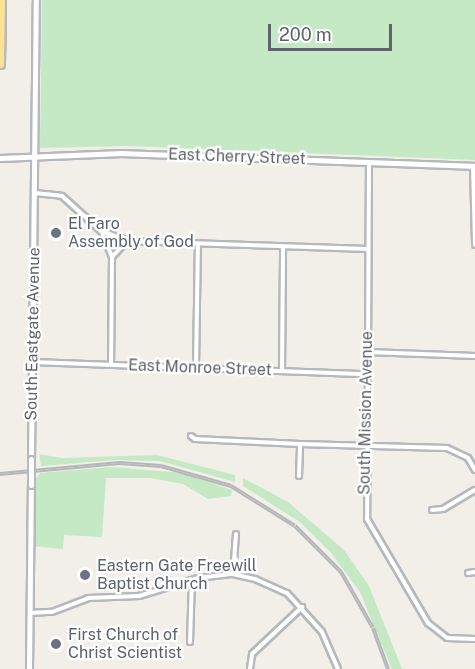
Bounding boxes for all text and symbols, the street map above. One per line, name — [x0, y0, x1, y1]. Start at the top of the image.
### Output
scale bar — [271, 12, 396, 50]
text: 200 m — [279, 24, 332, 45]
street label: East Cherry Street — [168, 145, 306, 169]
place label: El Faro Assembly of God — [68, 214, 194, 252]
marker: El Faro Assembly of God — [49, 226, 63, 240]
street label: South Eastgate Avenue — [22, 247, 44, 421]
street label: South Mission Avenue — [355, 331, 377, 495]
street label: East Monroe Street — [128, 356, 272, 380]
place label: Eastern Gate Freewill Baptist Church — [97, 556, 257, 594]
marker: Eastern Gate Freewill Baptist Church — [78, 568, 92, 582]
place label: First Church of Christ Scientist — [68, 625, 182, 663]
marker: First Church of Christ Scientist — [49, 637, 63, 651]

